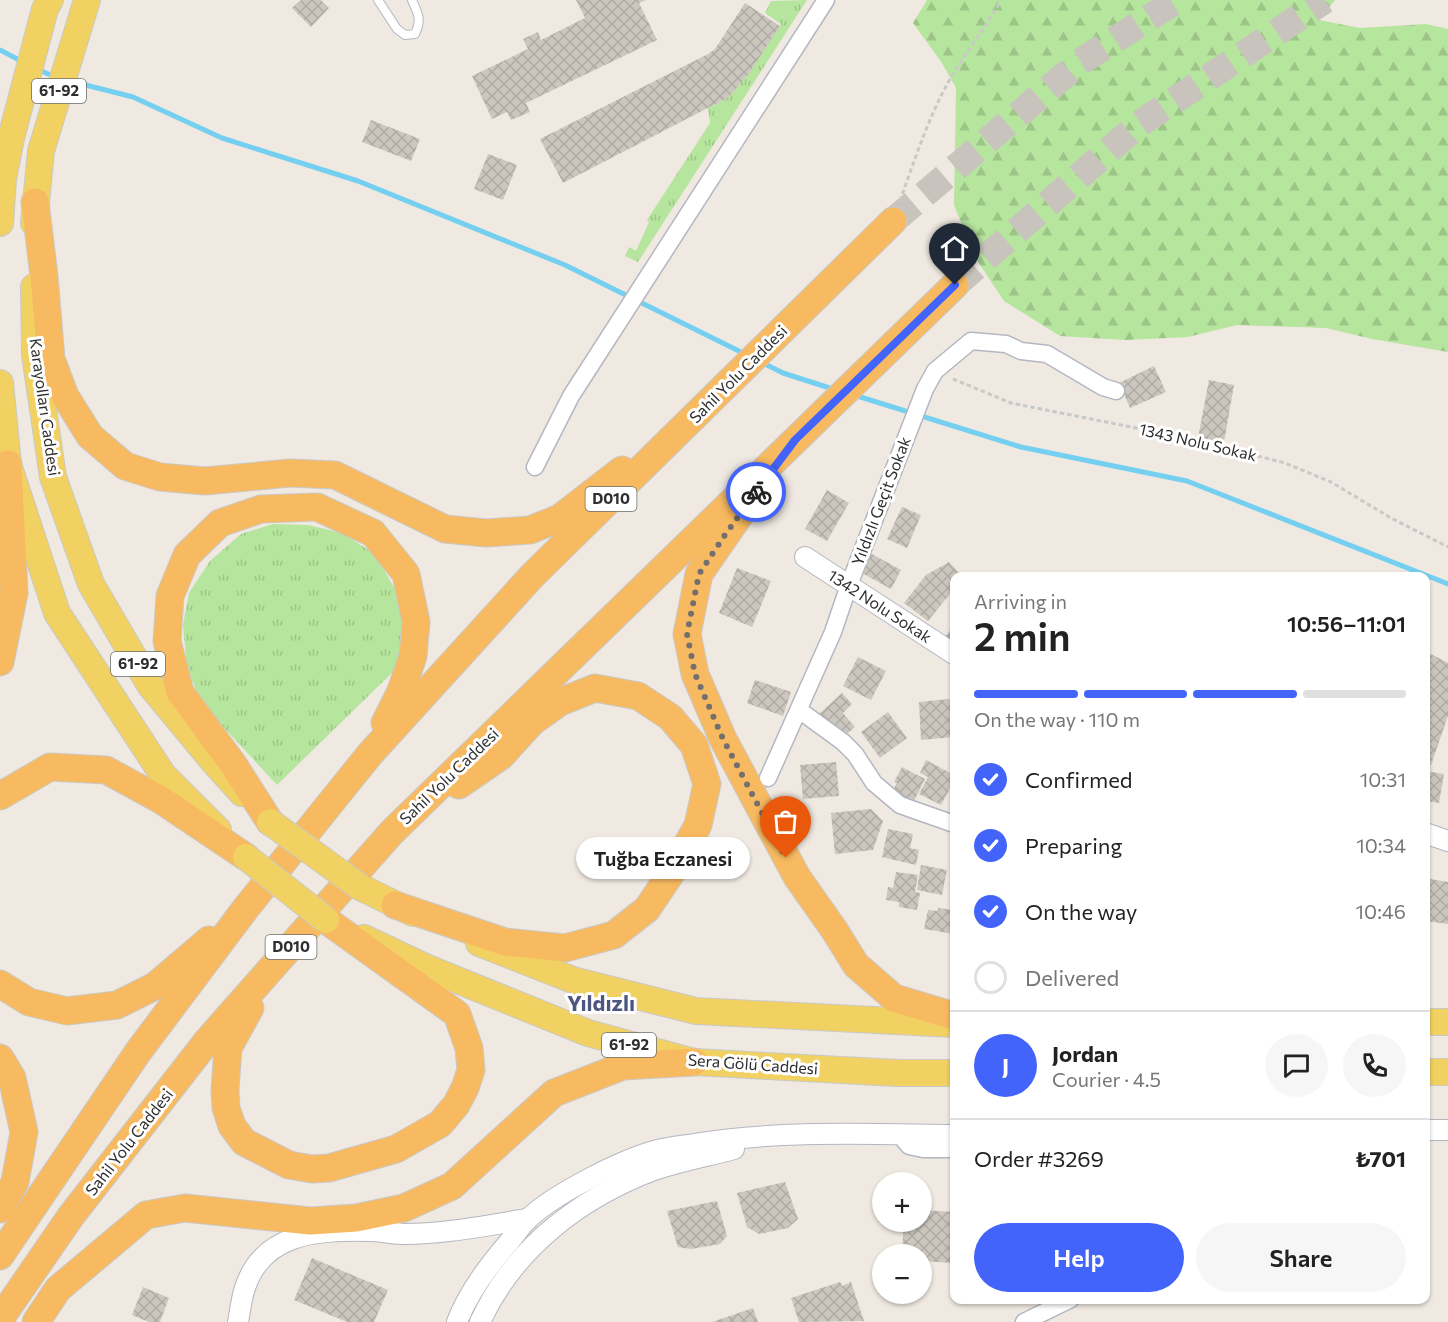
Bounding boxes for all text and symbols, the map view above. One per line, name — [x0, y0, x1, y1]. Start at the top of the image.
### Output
road number: 61-92 — [32, 79, 86, 103]
pin — [929, 223, 980, 285]
icon: home — [938, 232, 971, 265]
street label: Sahil Yolu Caddesi — [685, 321, 790, 426]
street label: Karayolları Caddesi — [26, 337, 65, 477]
street label: 1343 Nolu Sokak — [1137, 419, 1259, 464]
street label: Yıldızlı Geçit Sokak — [847, 433, 914, 568]
courier — [726, 462, 786, 522]
icon: bike — [740, 476, 773, 509]
road number: D010 — [586, 487, 636, 511]
street label: 1342 Nolu Sokak — [825, 565, 936, 646]
text: Arriving in — [974, 589, 1067, 613]
text: 10:56–11:01 — [1287, 610, 1406, 637]
text: 2 min — [974, 611, 1071, 659]
road number: 61-92 — [111, 652, 165, 676]
text: On the way · 110 m — [974, 707, 1140, 731]
street label: Sahil Yolu Caddesi — [395, 724, 502, 828]
icon: check — [974, 763, 1007, 796]
text: Confirmed — [1025, 766, 1132, 793]
text: 10:31 — [1360, 767, 1406, 791]
pin — [760, 796, 811, 858]
icon: bag — [769, 805, 802, 838]
icon: check — [974, 829, 1007, 862]
text: Preparing — [1025, 832, 1122, 859]
text: 10:34 — [1356, 833, 1406, 857]
callout: Tuğba Eczanesi — [576, 837, 750, 879]
text: Tuğba Eczanesi — [593, 846, 733, 870]
icon: check — [974, 895, 1007, 928]
text: On the way — [1025, 898, 1137, 925]
text: 10:46 — [1356, 899, 1406, 923]
road number: D010 — [266, 935, 316, 959]
text: Delivered — [1025, 964, 1119, 991]
district label: Yıldızlı — [567, 989, 635, 1016]
road number: 61-92 — [602, 1033, 656, 1057]
button: chat — [1265, 1034, 1328, 1097]
button: phone — [1343, 1034, 1406, 1097]
text: Jordan — [1052, 1040, 1118, 1067]
street label: Sera Gölü Caddesi — [687, 1049, 819, 1078]
text: J — [1002, 1052, 1009, 1079]
text: Courier · 4.5 — [1052, 1067, 1161, 1091]
street label: Sahil Yolu Caddesi — [81, 1084, 176, 1199]
text: Order #3269 — [974, 1145, 1104, 1172]
text: ₺701 — [1355, 1145, 1406, 1172]
map controls — [872, 1172, 932, 1304]
button: + — [872, 1172, 932, 1232]
button: Help — [974, 1223, 1184, 1292]
button: Share — [1196, 1223, 1406, 1292]
button: − — [872, 1244, 932, 1304]

